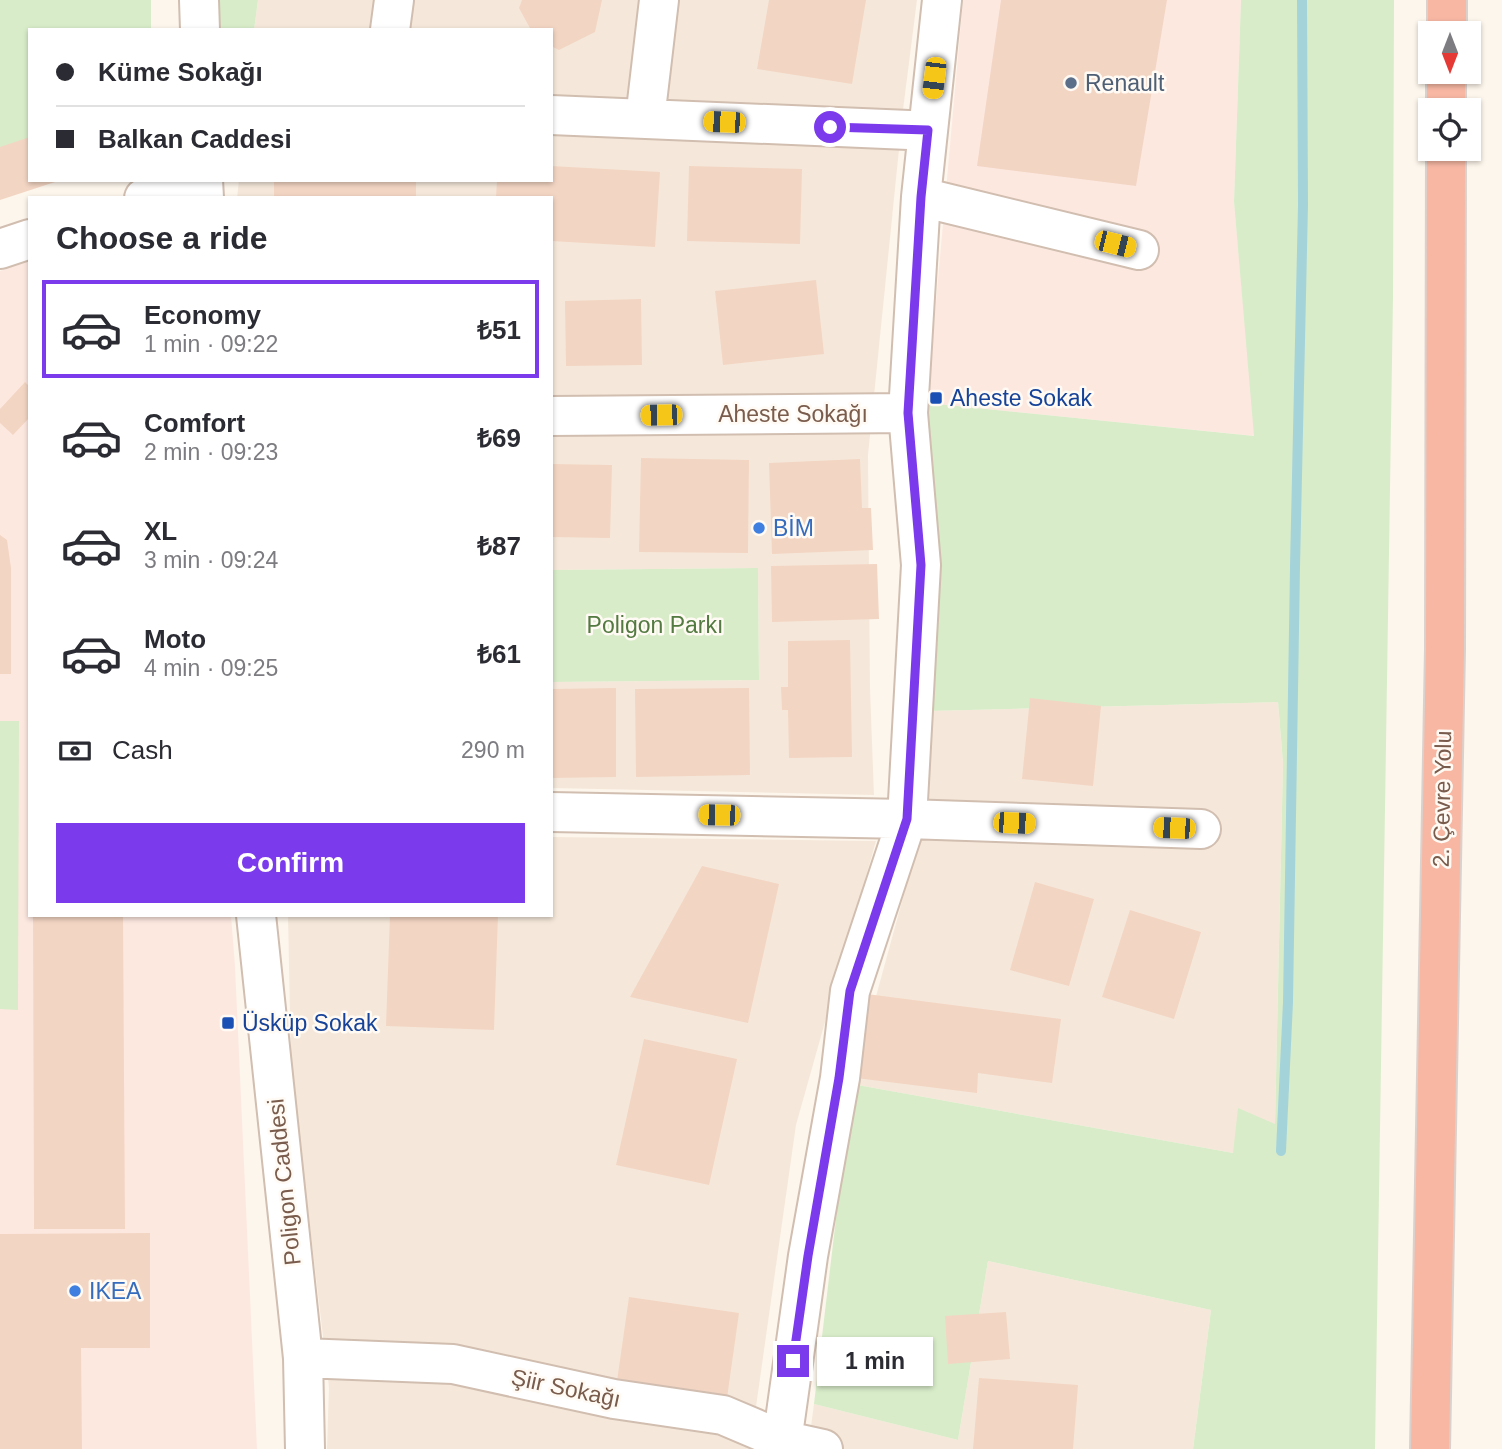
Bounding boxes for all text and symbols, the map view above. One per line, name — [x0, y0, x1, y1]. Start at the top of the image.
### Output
north arrow — [1418, 21, 1480, 84]
map controls — [1418, 21, 1481, 161]
car — [922, 56, 947, 100]
text: Küme Sokağı — [98, 57, 263, 87]
place label: Renault — [1085, 70, 1165, 96]
marker: Renault — [1063, 75, 1079, 91]
button: locate — [1418, 98, 1481, 161]
car — [703, 111, 746, 133]
route start — [814, 111, 846, 143]
text: Balkan Caddesi — [98, 124, 292, 154]
text: Choose a ride — [56, 220, 268, 256]
car — [1093, 229, 1138, 259]
icon: car — [60, 298, 123, 361]
text: Economy — [144, 300, 261, 330]
text: ₺51 — [477, 315, 521, 345]
text: 1 min · 09:22 — [144, 331, 278, 357]
place label: Aheste Sokak — [950, 385, 1092, 411]
marker: Aheste Sokak — [928, 390, 944, 406]
street label: Aheste Sokağı — [718, 401, 868, 427]
car — [640, 404, 683, 426]
icon: car — [60, 406, 123, 469]
text: Comfort — [144, 408, 245, 438]
text: ₺69 — [477, 423, 521, 453]
text: 2 min · 09:23 — [144, 439, 278, 465]
icon: car — [60, 514, 123, 577]
place label: BİM — [773, 515, 814, 541]
text: XL — [144, 516, 177, 546]
marker: BİM — [751, 520, 767, 536]
text: ₺87 — [477, 531, 521, 561]
text: 3 min · 09:24 — [144, 547, 278, 573]
park label: Poligon Parkı — [587, 612, 723, 638]
icon: car — [60, 622, 123, 685]
text: Moto — [144, 624, 206, 654]
text: ₺61 — [477, 639, 521, 669]
text: 4 min · 09:25 — [144, 655, 278, 681]
street label: 2. Çevre Yolu — [1428, 730, 1456, 868]
icon: cash — [56, 732, 94, 770]
text: Cash — [112, 735, 173, 765]
text: 290 m — [461, 737, 525, 763]
car — [698, 804, 741, 826]
car — [993, 812, 1036, 834]
car — [1153, 817, 1196, 839]
button: Confirm — [56, 823, 525, 903]
place label: Üsküp Sokak — [242, 1010, 378, 1036]
marker: Üsküp Sokak — [220, 1015, 236, 1031]
street label: Poligon Caddesi — [262, 1097, 306, 1267]
place label: IKEA — [89, 1278, 142, 1304]
marker: IKEA — [67, 1283, 83, 1299]
callout: 1 min — [818, 1336, 933, 1386]
route end — [777, 1345, 809, 1377]
text: 1 min — [845, 1348, 905, 1374]
street label: Şiir Sokağı — [509, 1364, 623, 1412]

